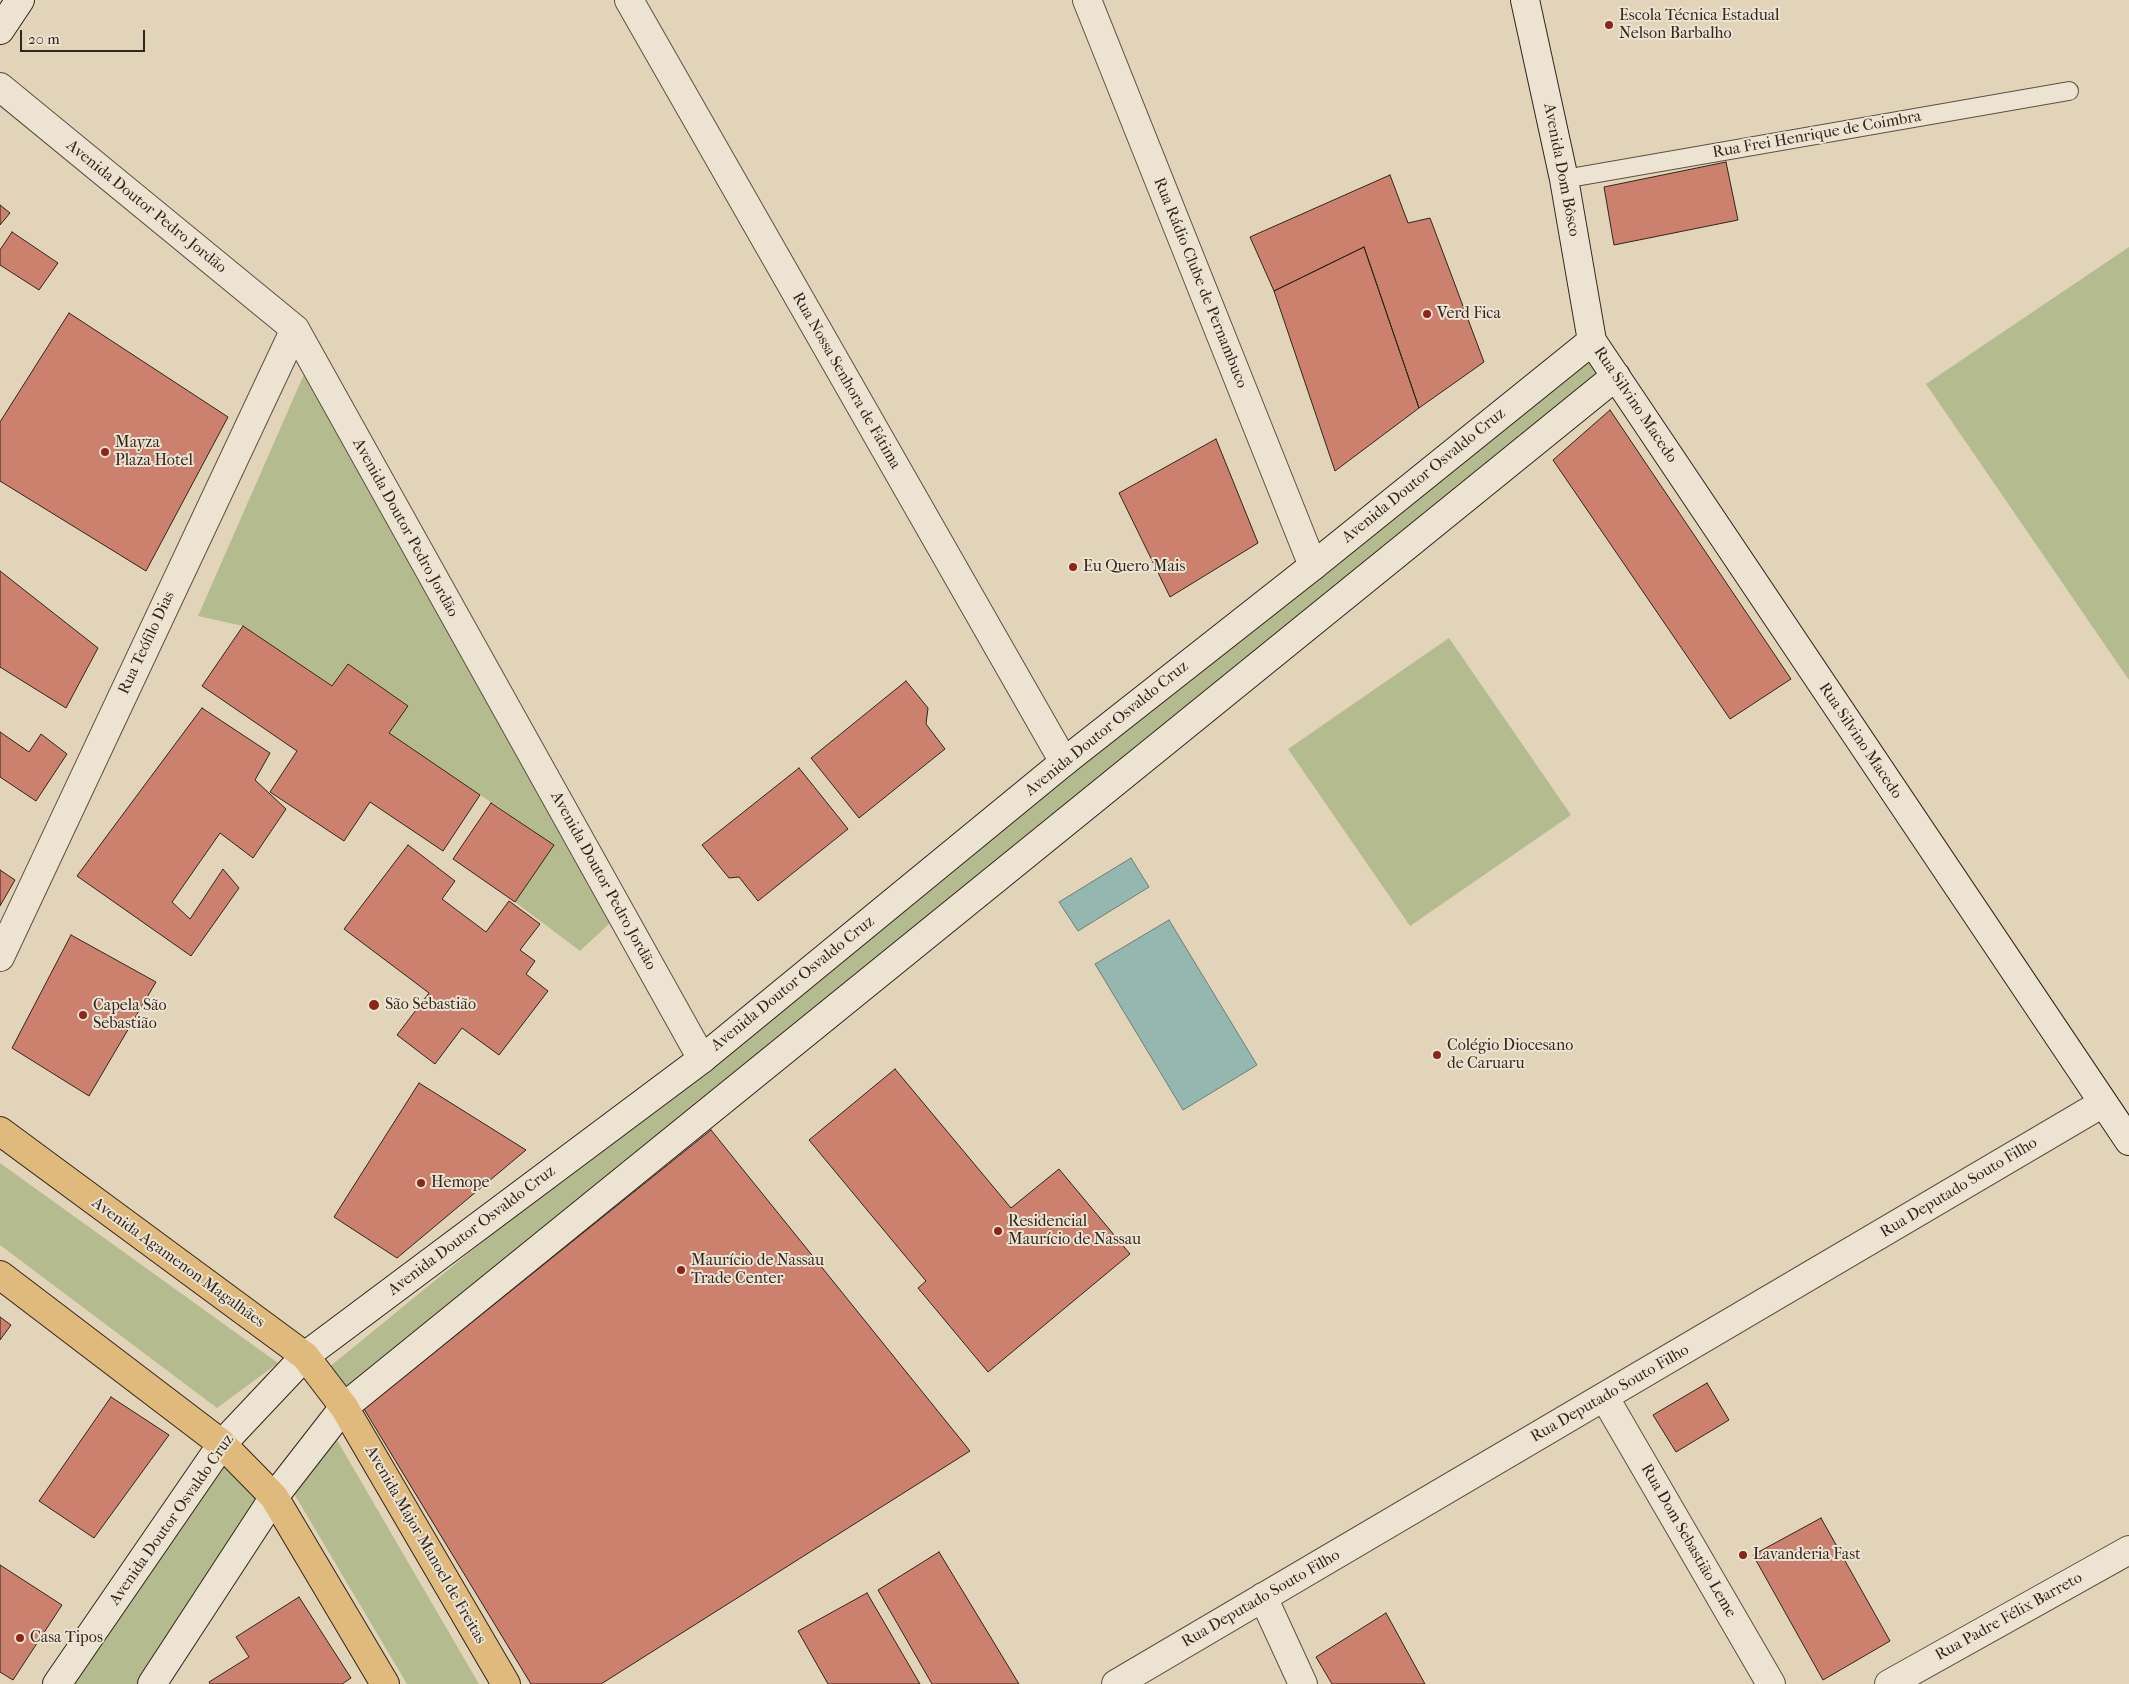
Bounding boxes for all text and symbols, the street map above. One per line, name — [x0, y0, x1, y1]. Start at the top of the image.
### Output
place label: Escola Técnica Estadual Nelson Barbalho — [1619, 6, 1780, 44]
marker: Escola Técnica Estadual Nelson Barbalho — [1603, 19, 1615, 31]
scale bar — [22, 20, 148, 52]
text: 20 m — [28, 30, 60, 48]
street label: Avenida Dom Bôsco — [1539, 102, 1583, 238]
street label: Rua Frei Henrique de Coimbra — [1711, 107, 1923, 163]
street label: Avenida Doutor Pedro Jordão — [62, 136, 230, 278]
street label: Rua Rádio Clube de Pernambuco — [1149, 175, 1251, 391]
street label: Rua Nossa Senhora de Fátima — [787, 289, 905, 473]
place label: Verd Fica — [1437, 304, 1501, 324]
marker: Verd Fica — [1421, 308, 1433, 320]
street label: Rua Silvino Macedo — [1589, 343, 1681, 467]
street label: Avenida Doutor Osvaldo Cruz — [1339, 404, 1509, 548]
place label: Mayza Plaza Hotel — [115, 433, 193, 471]
street label: Avenida Doutor Pedro Jordão — [348, 435, 462, 621]
marker: Mayza Plaza Hotel — [99, 446, 111, 458]
place label: Eu Quero Mais — [1083, 557, 1185, 577]
marker: Eu Quero Mais — [1067, 561, 1079, 573]
street label: Rua Teófilo Dias — [115, 588, 179, 698]
street label: Avenida Doutor Osvaldo Cruz — [1022, 657, 1192, 801]
street label: Rua Silvino Macedo — [1814, 679, 1906, 803]
street label: Avenida Doutor Pedro Jordão — [546, 788, 660, 974]
street label: Avenida Doutor Osvaldo Cruz — [708, 912, 878, 1056]
place label: São Sebastião — [385, 995, 476, 1015]
place label: Capela São Sebastião — [93, 996, 167, 1034]
marker: São Sebastião — [367, 998, 381, 1012]
marker: Capela São Sebastião — [77, 1009, 89, 1021]
place label: Colégio Diocesano de Caruaru — [1447, 1036, 1573, 1074]
marker: Colégio Diocesano de Caruaru — [1431, 1049, 1443, 1061]
street label: Rua Deputado Souto Filho — [1877, 1134, 2041, 1242]
street label: Avenida Doutor Osvaldo Cruz — [385, 1162, 559, 1300]
place label: Hemope — [431, 1173, 489, 1193]
marker: Hemope — [415, 1177, 427, 1189]
street label: Avenida Agamenon Magalhães — [88, 1194, 268, 1332]
place label: Residencial Maurício de Nassau — [1008, 1212, 1141, 1250]
marker: Residencial Maurício de Nassau — [992, 1225, 1004, 1237]
place label: Maurício de Nassau Trade Center — [691, 1251, 824, 1289]
marker: Maurício de Nassau Trade Center — [675, 1264, 687, 1276]
street label: Rua Deputado Souto Filho — [1527, 1341, 1693, 1447]
street label: Avenida Doutor Osvaldo Cruz — [106, 1431, 238, 1609]
street label: Avenida Major Manoel de Freitas — [360, 1443, 490, 1647]
street label: Rua Dom Sebastião Leme — [1636, 1461, 1740, 1621]
place label: Lavanderia Fast — [1753, 1545, 1861, 1565]
street label: Rua Deputado Souto Filho — [1178, 1546, 1344, 1652]
marker: Lavanderia Fast — [1737, 1549, 1749, 1561]
street label: Rua Padre Félix Barreto — [1932, 1569, 2086, 1665]
place label: Casa Tipos — [30, 1628, 103, 1648]
marker: Casa Tipos — [14, 1632, 26, 1644]

